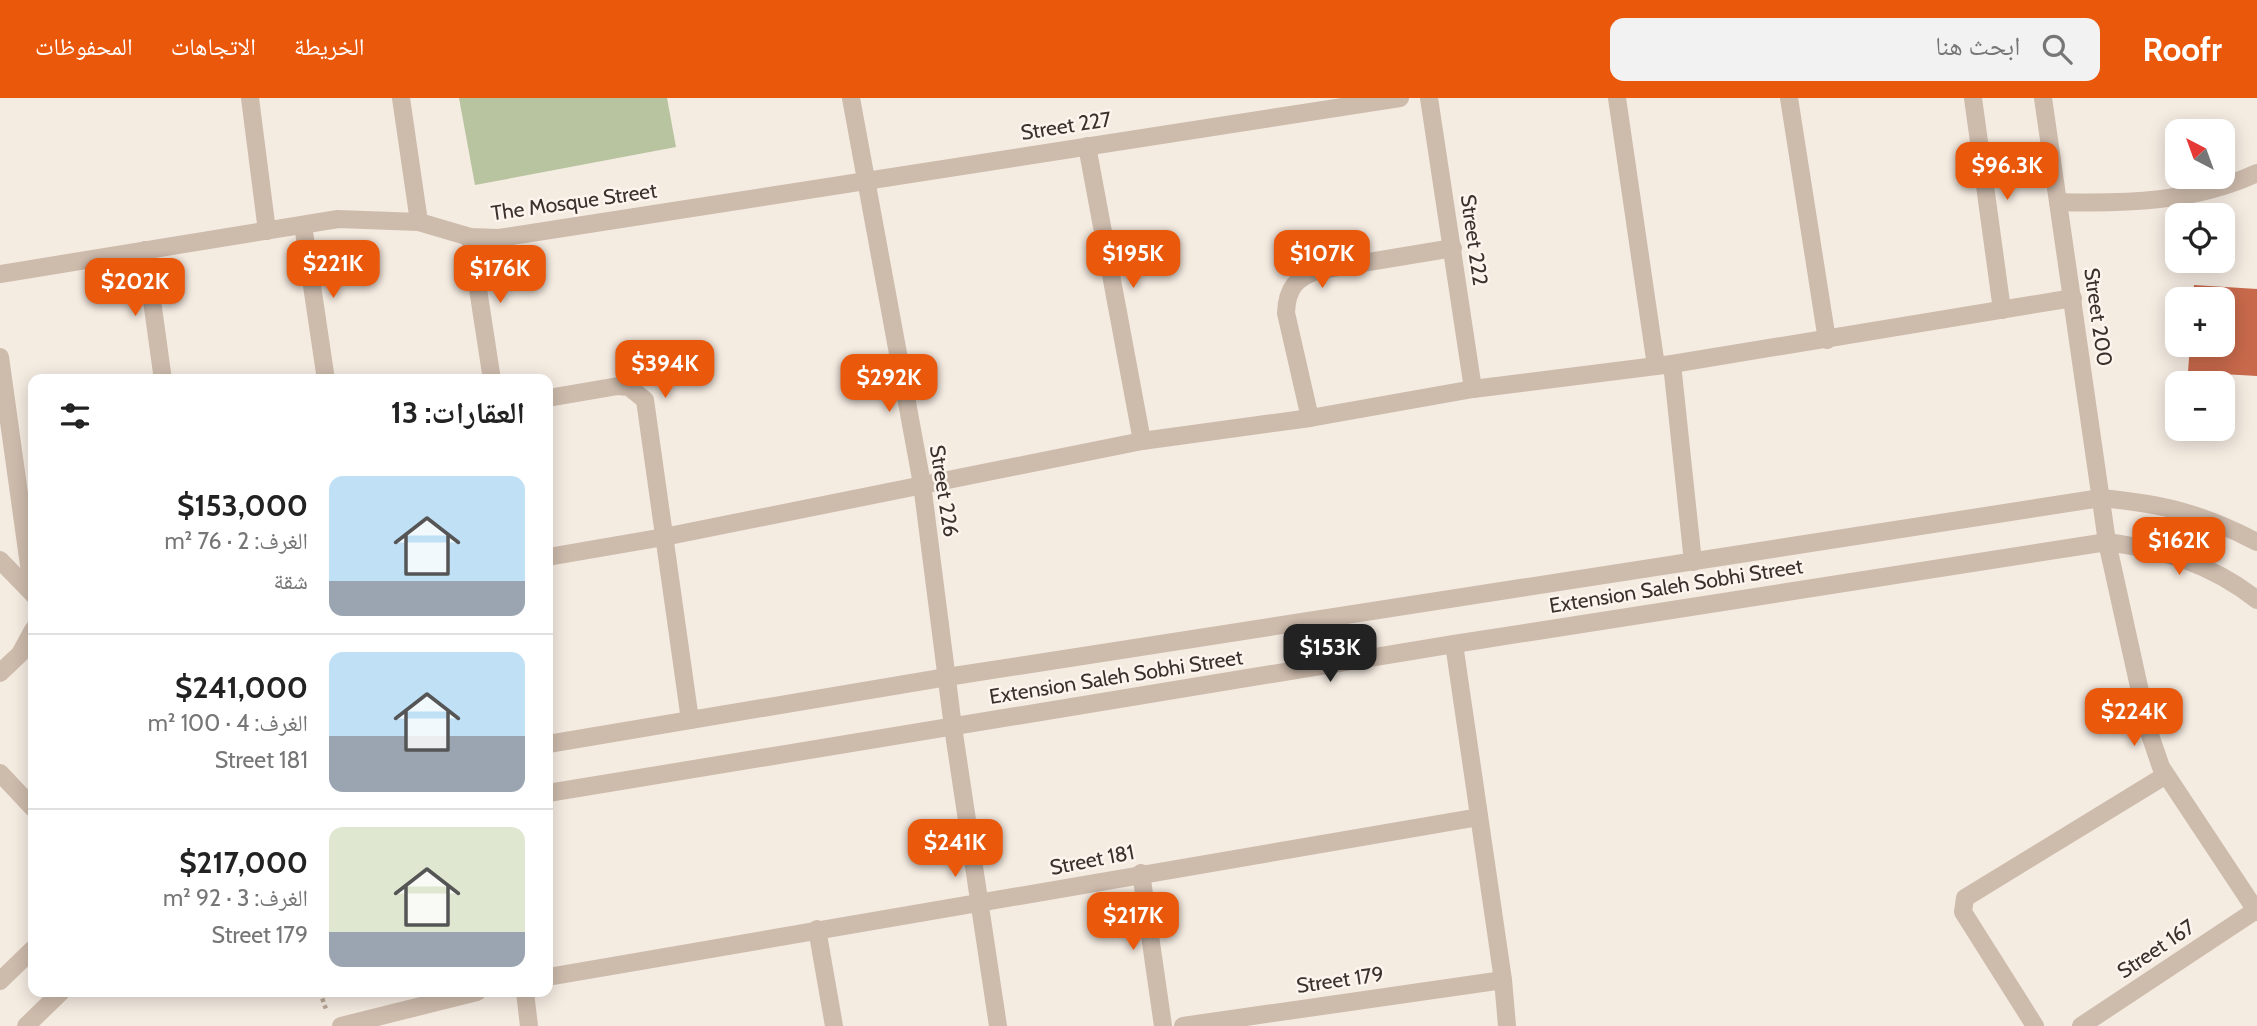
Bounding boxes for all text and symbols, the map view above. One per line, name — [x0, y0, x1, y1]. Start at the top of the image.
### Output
search box — [1610, 18, 2100, 81]
text: Roofr — [2142, 29, 2222, 69]
text: ابحث هنا — [1935, 30, 2020, 62]
icon: search — [2038, 30, 2076, 68]
text: المحفوظات — [35, 32, 133, 61]
text: الاتجاهات — [171, 32, 256, 61]
text: الخريطة — [294, 32, 365, 61]
street label: Street 227 — [1019, 106, 1113, 145]
north arrow — [2165, 119, 2235, 189]
map controls — [2165, 119, 2235, 441]
pin: $96.3K — [1950, 142, 2064, 202]
text: $96.3K — [1971, 151, 2043, 179]
street label: The Mosque Street — [489, 177, 658, 226]
street label: Street 222 — [1456, 193, 1493, 287]
button: locate — [2165, 203, 2235, 273]
pin: $195K — [1084, 230, 1182, 290]
pin: $107K — [1273, 230, 1371, 290]
text: $195K — [1102, 239, 1164, 267]
text: $107K — [1290, 239, 1354, 267]
pin: $221K — [284, 240, 382, 300]
pin: $176K — [451, 246, 549, 305]
text: $221K — [303, 249, 363, 277]
text: $176K — [470, 254, 530, 282]
pin: $202K — [86, 258, 184, 318]
street label: Street 200 — [2079, 266, 2118, 368]
text: $202K — [101, 267, 169, 295]
button: + — [2165, 287, 2235, 357]
pin: $394K — [616, 341, 714, 400]
text: $394K — [631, 349, 699, 377]
pin: $292K — [840, 354, 938, 414]
text: $292K — [856, 363, 922, 391]
button: − — [2165, 371, 2235, 441]
text: العقارات: 13 — [391, 394, 525, 431]
icon: filters — [56, 397, 94, 435]
street label: Street 226 — [925, 443, 964, 539]
text: $153,000 — [177, 487, 308, 524]
icon: home — [385, 504, 469, 588]
pin: $162K — [2130, 518, 2228, 577]
text: $162K — [2148, 526, 2210, 554]
text: الغرف: 2 · 76 m² — [164, 527, 308, 555]
street label: Extension Saleh Sobhi Street — [1547, 553, 1804, 618]
text: شقة — [274, 567, 308, 595]
pin: $153K — [1281, 624, 1379, 684]
text: $153K — [1300, 633, 1361, 661]
street label: Extension Saleh Sobhi Street — [987, 644, 1244, 709]
text: $241,000 — [175, 669, 308, 706]
icon: home — [385, 680, 469, 764]
pin: $224K — [2085, 688, 2183, 748]
text: $224K — [2101, 697, 2167, 725]
text: الغرف: 4 · 100 m² — [148, 709, 308, 737]
text: Street 181 — [215, 746, 308, 774]
pin: $241K — [906, 820, 1004, 879]
text: $241K — [924, 828, 986, 856]
street label: Street 181 — [1048, 839, 1136, 880]
text: $217,000 — [179, 844, 308, 881]
icon: home — [385, 855, 469, 939]
text: الغرف: 3 · 92 m² — [163, 884, 308, 912]
pin: $217K — [1084, 892, 1182, 952]
text: $217K — [1103, 901, 1163, 929]
street label: Street 167 — [2112, 913, 2199, 984]
text: Street 179 — [212, 921, 308, 949]
street label: Street 179 — [1295, 961, 1385, 998]

